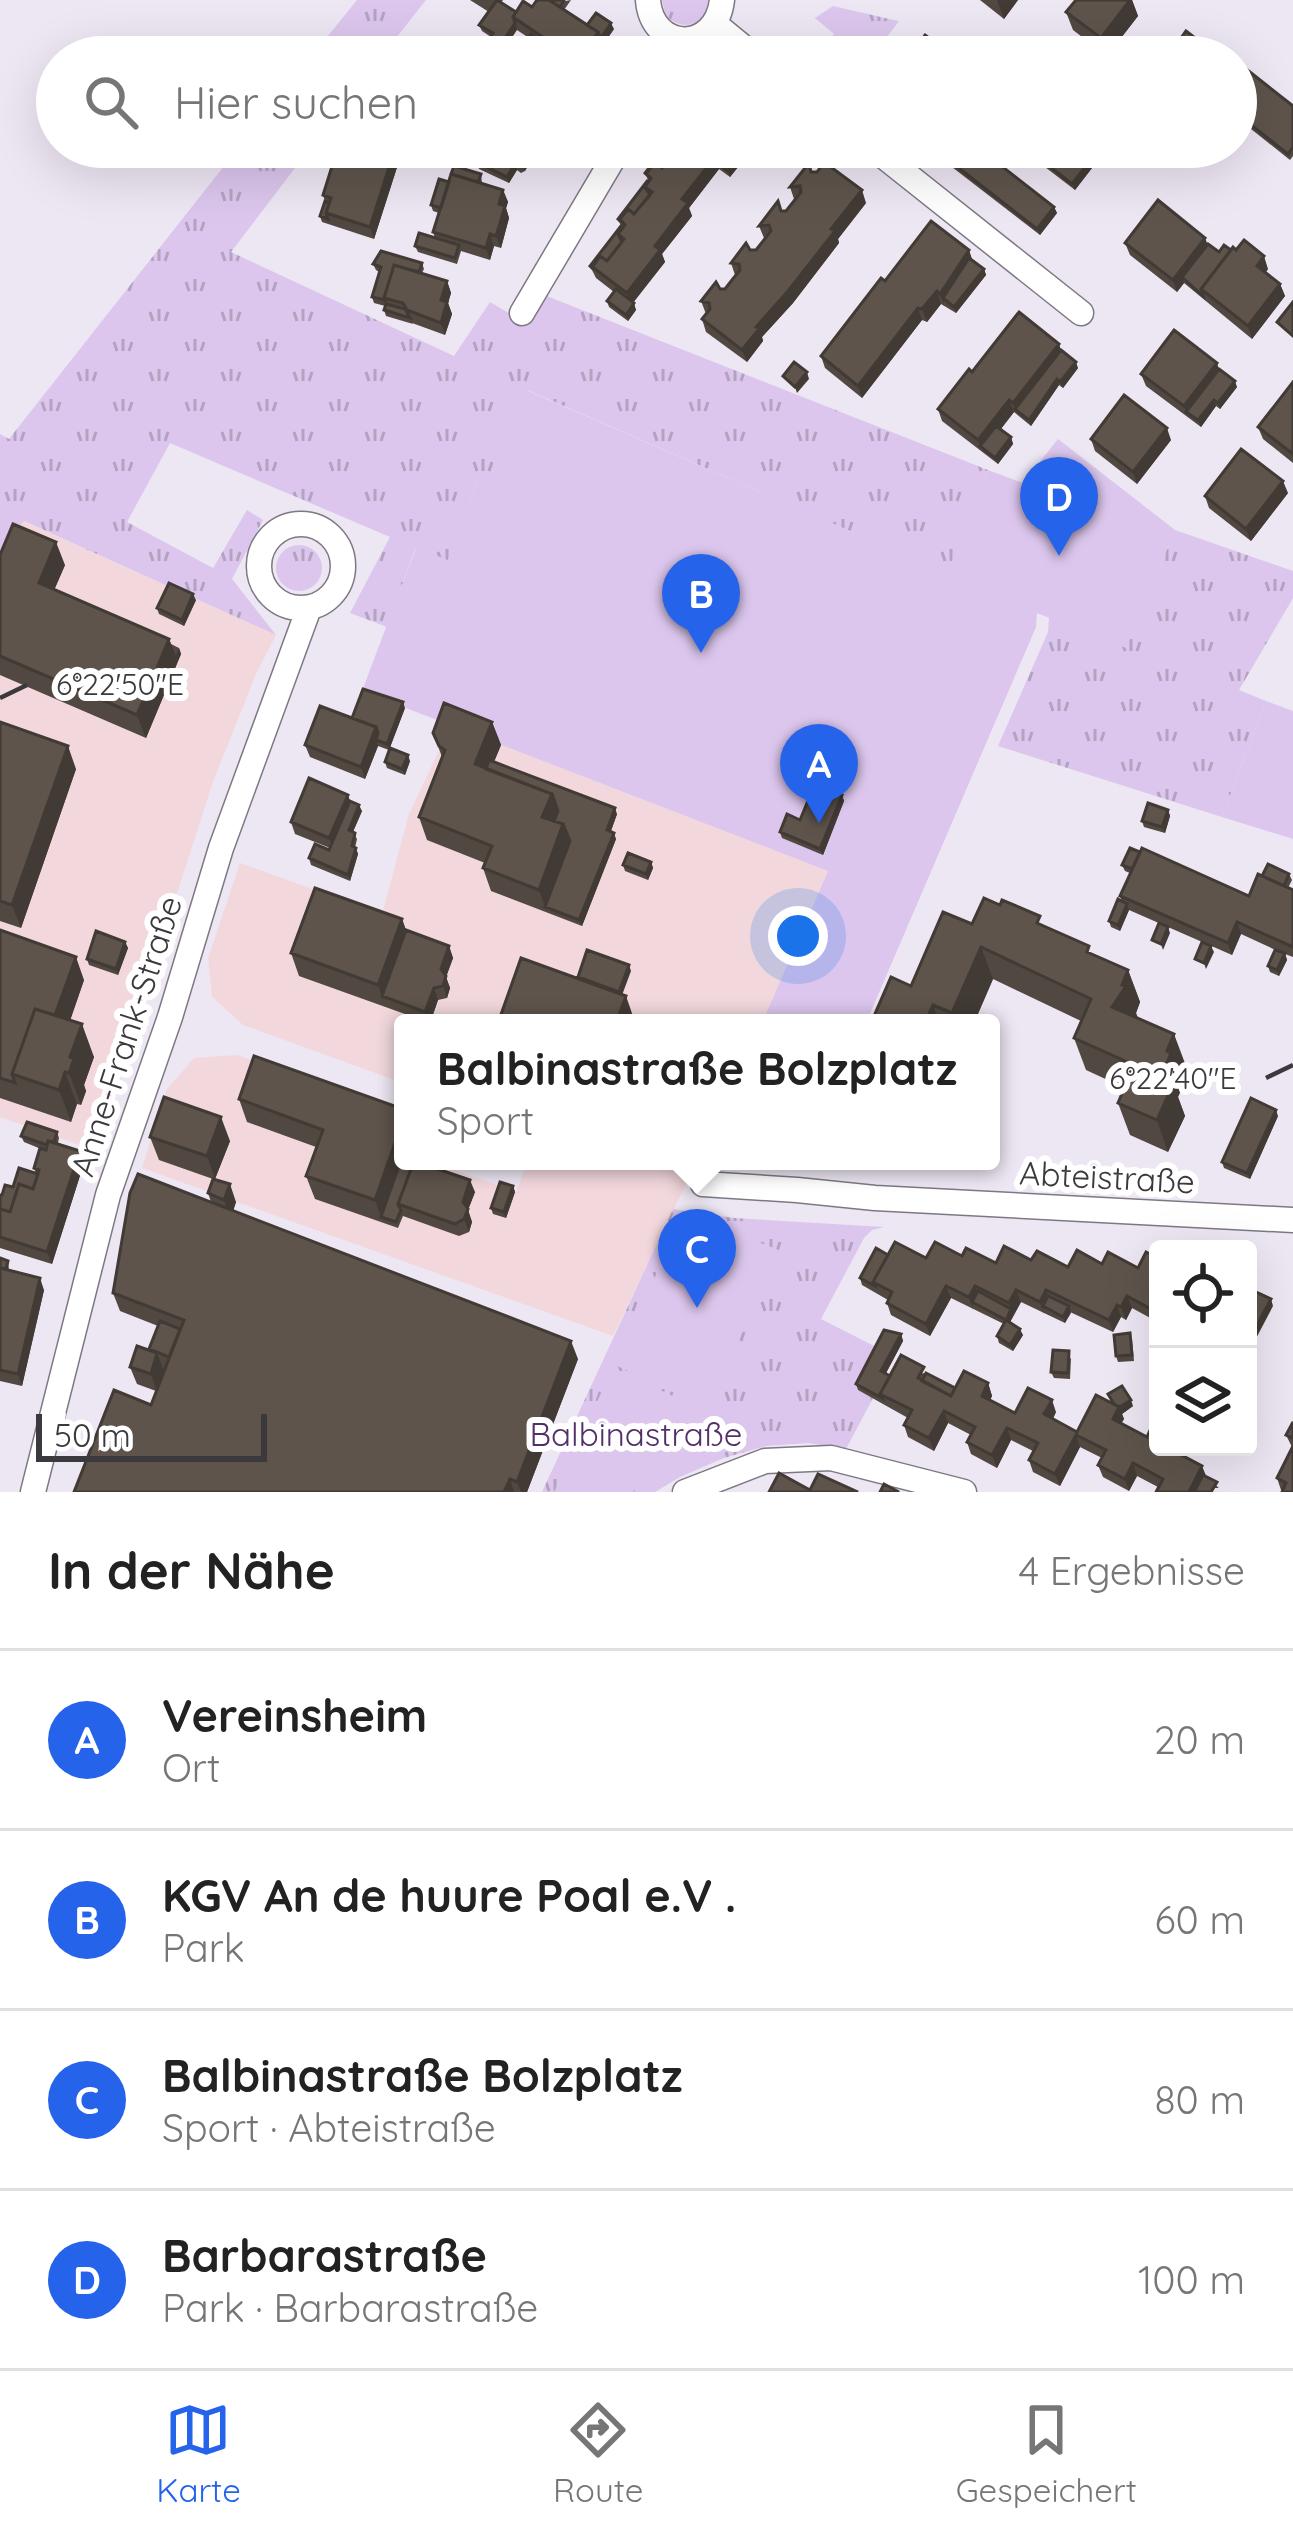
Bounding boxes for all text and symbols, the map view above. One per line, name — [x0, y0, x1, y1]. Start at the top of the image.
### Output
search box — [36, 36, 1257, 168]
icon: search — [78, 69, 144, 135]
text: Hier suchen — [174, 74, 418, 130]
pin: D — [1020, 457, 1098, 556]
pin: B — [662, 554, 740, 653]
text: 6°22'50"E — [56, 665, 184, 703]
pin: A — [780, 724, 858, 823]
street label: Anne-Frank-Straße — [61, 891, 190, 1181]
your location — [768, 906, 828, 966]
popup — [394, 1014, 1000, 1170]
text: Balbinastraße Bolzplatz — [437, 1040, 957, 1096]
text: 6°22'40"E — [1109, 1059, 1237, 1097]
text: Sport — [437, 1096, 534, 1145]
street label: Abteistraße — [1018, 1151, 1196, 1202]
pin: C — [658, 1209, 736, 1308]
map controls — [1149, 1240, 1257, 1456]
button: locate — [1149, 1240, 1257, 1348]
button: layers — [1149, 1348, 1257, 1456]
scale bar — [36, 1408, 267, 1461]
park label: Balbinastraße — [530, 1413, 742, 1454]
text: 50 m — [54, 1414, 131, 1455]
text: In der Nähe — [48, 1538, 335, 1602]
text: 4 Ergebnisse — [1018, 1546, 1245, 1595]
text: Vereinsheim — [162, 1687, 427, 1743]
text: A — [75, 1715, 99, 1764]
text: 20 m — [1154, 1715, 1245, 1764]
text: Ort — [162, 1743, 220, 1792]
text: KGV An de huure Poal e.V . — [162, 1867, 736, 1923]
text: B — [74, 1895, 100, 1944]
text: 60 m — [1155, 1895, 1245, 1944]
text: Park — [162, 1923, 245, 1972]
text: Balbinastraße Bolzplatz — [162, 2047, 683, 2103]
text: C — [75, 2075, 99, 2124]
text: 80 m — [1155, 2075, 1245, 2124]
text: Sport · Abteistraße — [162, 2103, 496, 2152]
text: Barbarastraße — [162, 2227, 487, 2283]
text: D — [73, 2255, 101, 2304]
text: 100 m — [1138, 2255, 1245, 2304]
text: Park · Barbarastraße — [162, 2283, 538, 2332]
tab: Karte — [156, 2397, 241, 2510]
tab: Route — [553, 2397, 643, 2510]
tab: Gespeichert — [956, 2397, 1137, 2510]

